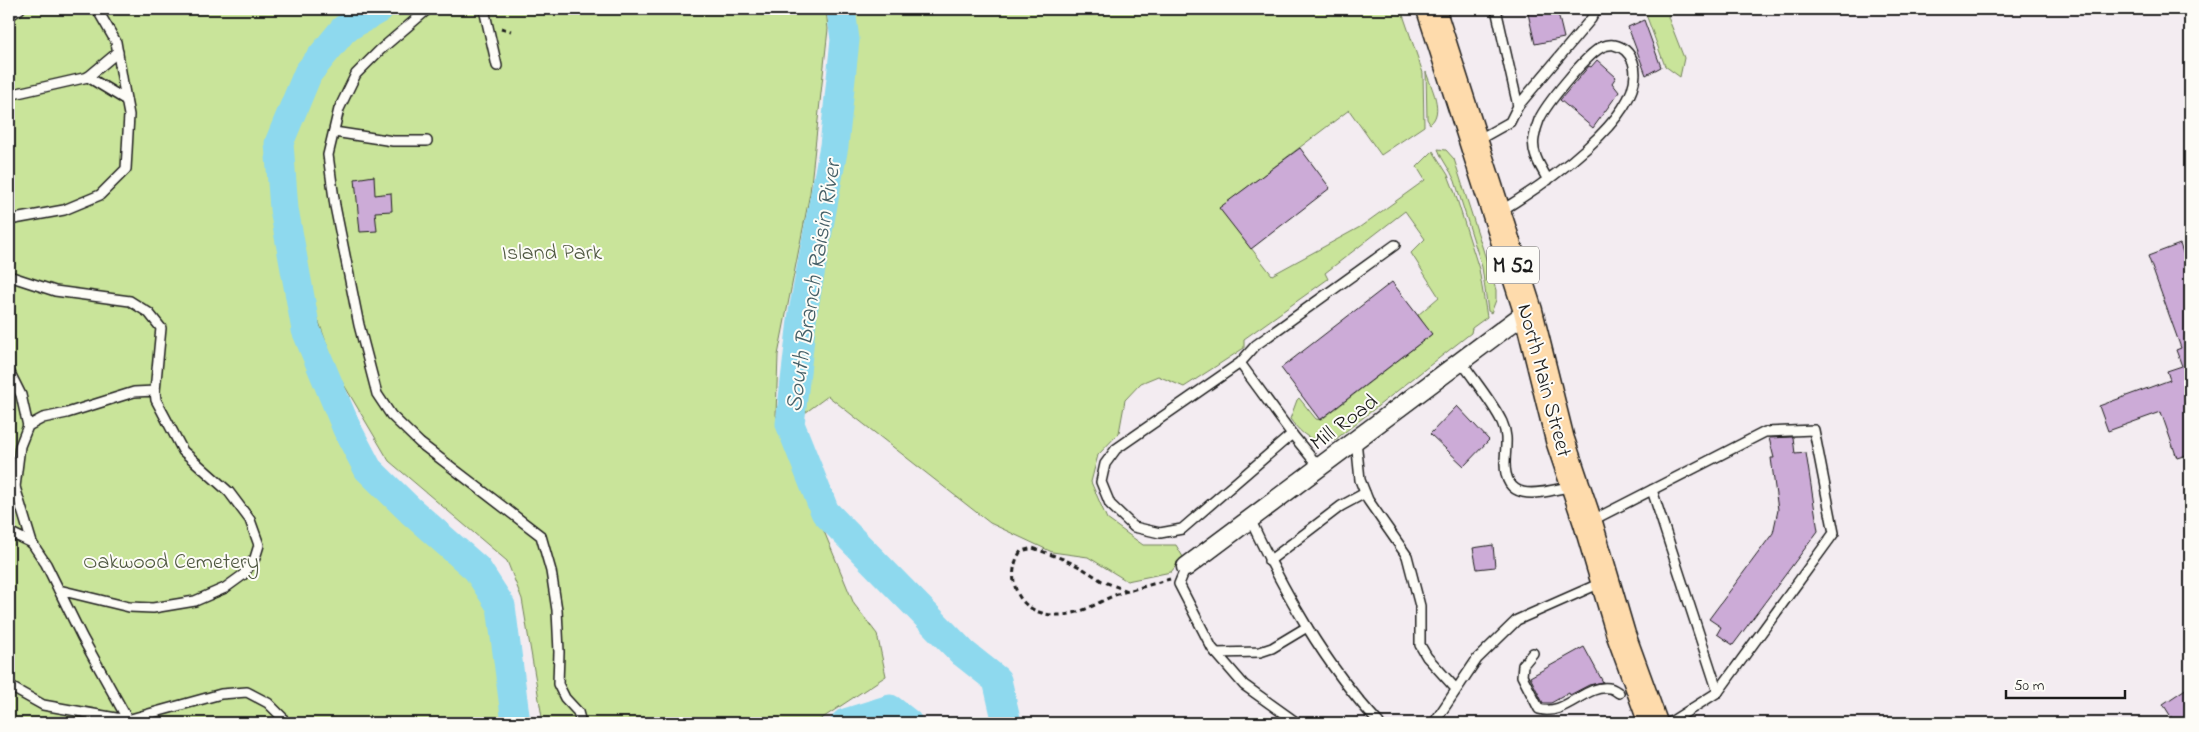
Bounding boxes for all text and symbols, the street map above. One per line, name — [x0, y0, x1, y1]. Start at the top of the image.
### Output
water label: South Branch Raisin River — [777, 156, 852, 415]
park label: Island Park — [502, 238, 603, 270]
road number: M 52 — [1487, 246, 1539, 284]
street label: North Main Street — [1507, 301, 1579, 462]
street label: Mill Road — [1304, 387, 1386, 460]
park label: Oakwood Cemetery — [83, 547, 259, 580]
scale bar — [2006, 667, 2125, 699]
text: 50 m — [2014, 675, 2045, 697]

